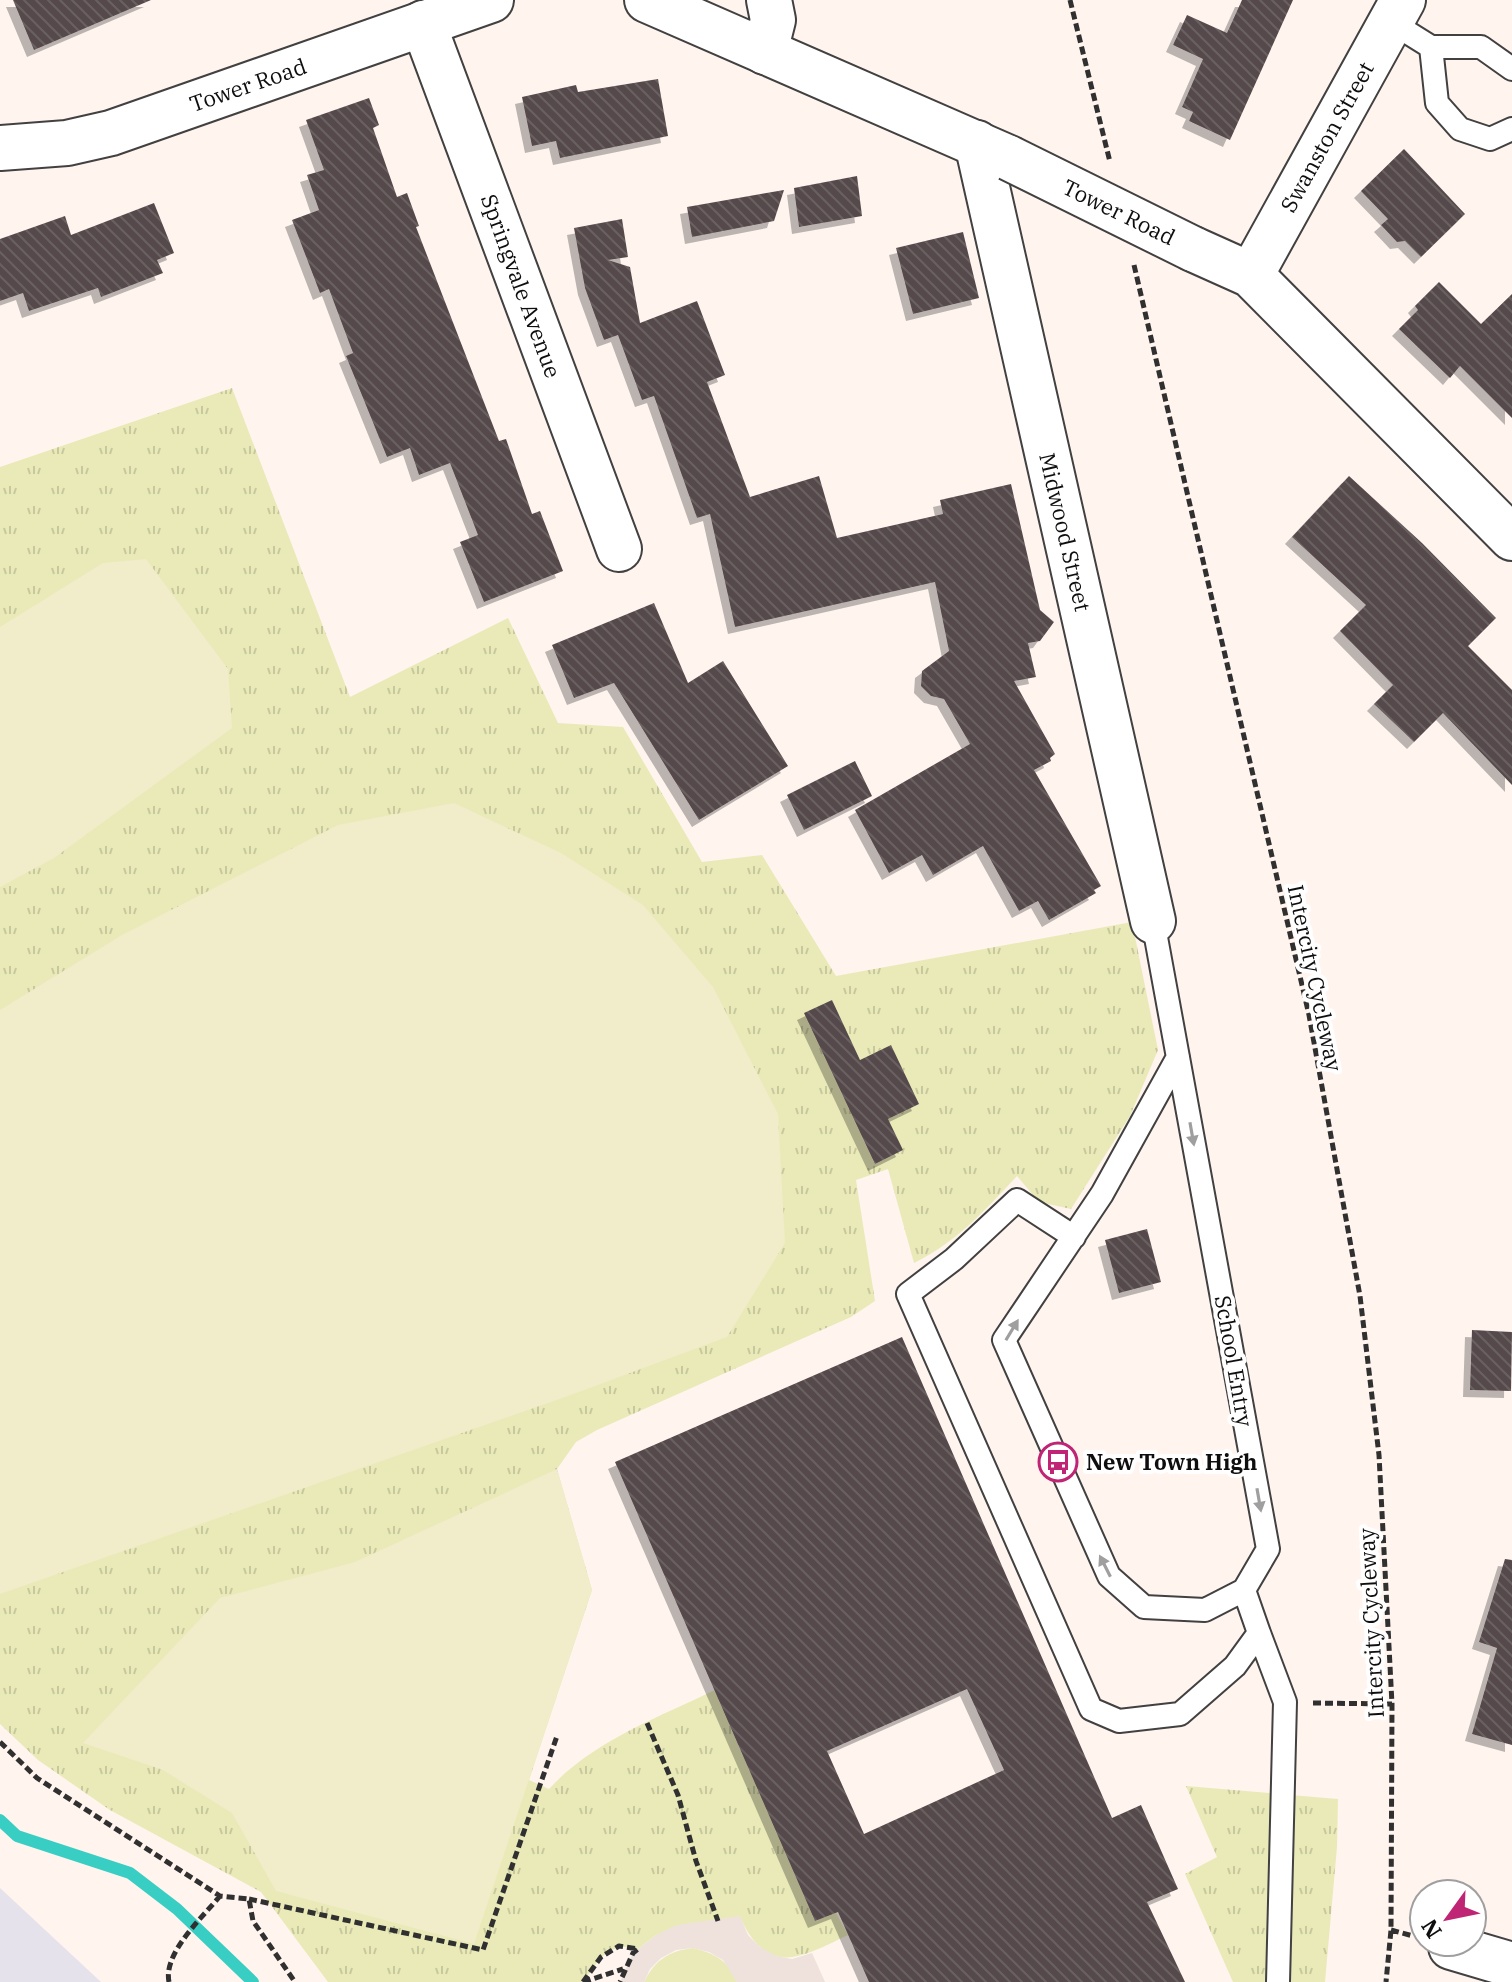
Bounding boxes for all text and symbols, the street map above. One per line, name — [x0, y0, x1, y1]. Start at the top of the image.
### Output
street label: Tower Road — [186, 51, 310, 118]
street label: Swanston Street — [1273, 56, 1380, 217]
street label: Tower Road — [1058, 172, 1180, 251]
street label: Springvale Avenue — [475, 190, 568, 382]
street label: Midwood Street — [1033, 450, 1098, 614]
street label: Intercity Cycleway — [1282, 882, 1349, 1074]
one-way arrow — [1187, 1122, 1199, 1147]
street label: School Entry — [1209, 1293, 1260, 1429]
one-way arrow — [1005, 1319, 1019, 1341]
bus stop icon: New Town High — [1037, 1441, 1079, 1483]
place label: New Town High — [1086, 1447, 1257, 1476]
one-way arrow — [1253, 1488, 1265, 1513]
street label: Intercity Cycleway — [1351, 1527, 1390, 1719]
one-way arrow — [1099, 1555, 1113, 1577]
north arrow — [1408, 1878, 1488, 1958]
text: N — [1414, 1914, 1448, 1944]

